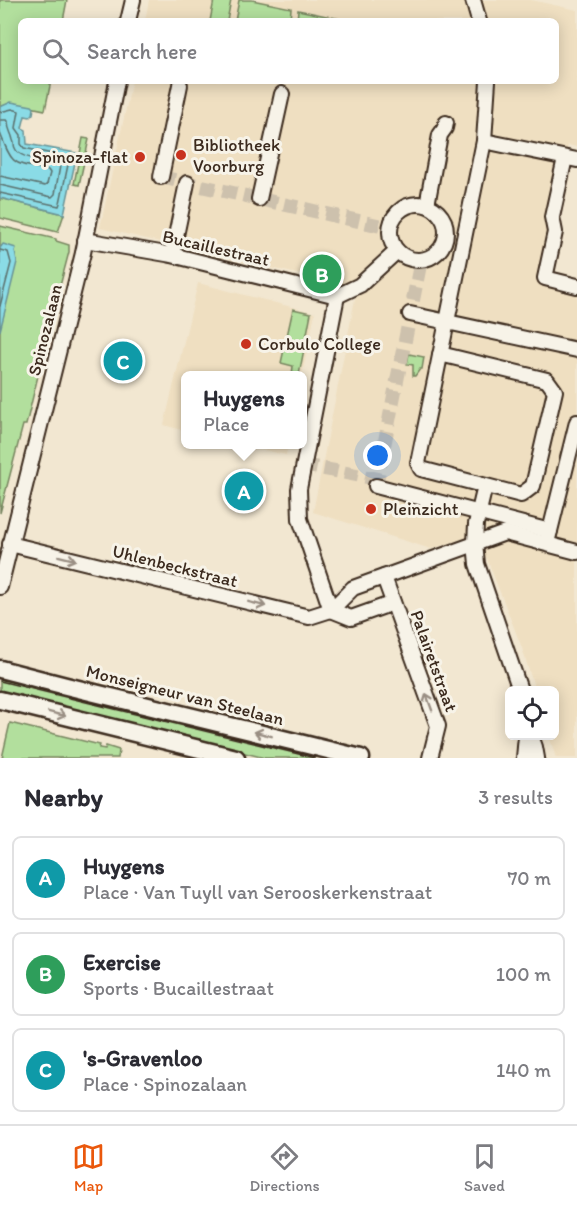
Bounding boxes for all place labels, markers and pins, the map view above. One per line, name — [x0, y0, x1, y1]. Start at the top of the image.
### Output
place label: Bibliotheek Voorburg — [193, 134, 280, 177]
place label: Spinoza-flat — [32, 146, 128, 168]
marker: Bibliotheek Voorburg — [174, 148, 188, 162]
marker: Spinoza-flat — [133, 150, 147, 164]
pin: B — [302, 252, 342, 296]
place label: Corbulo College — [258, 333, 381, 355]
marker: Corbulo College — [239, 337, 253, 351]
pin: C — [104, 338, 142, 384]
pin: A — [224, 468, 264, 514]
place label: Pleinzicht — [383, 498, 459, 520]
marker: Pleinzicht — [364, 502, 378, 516]

